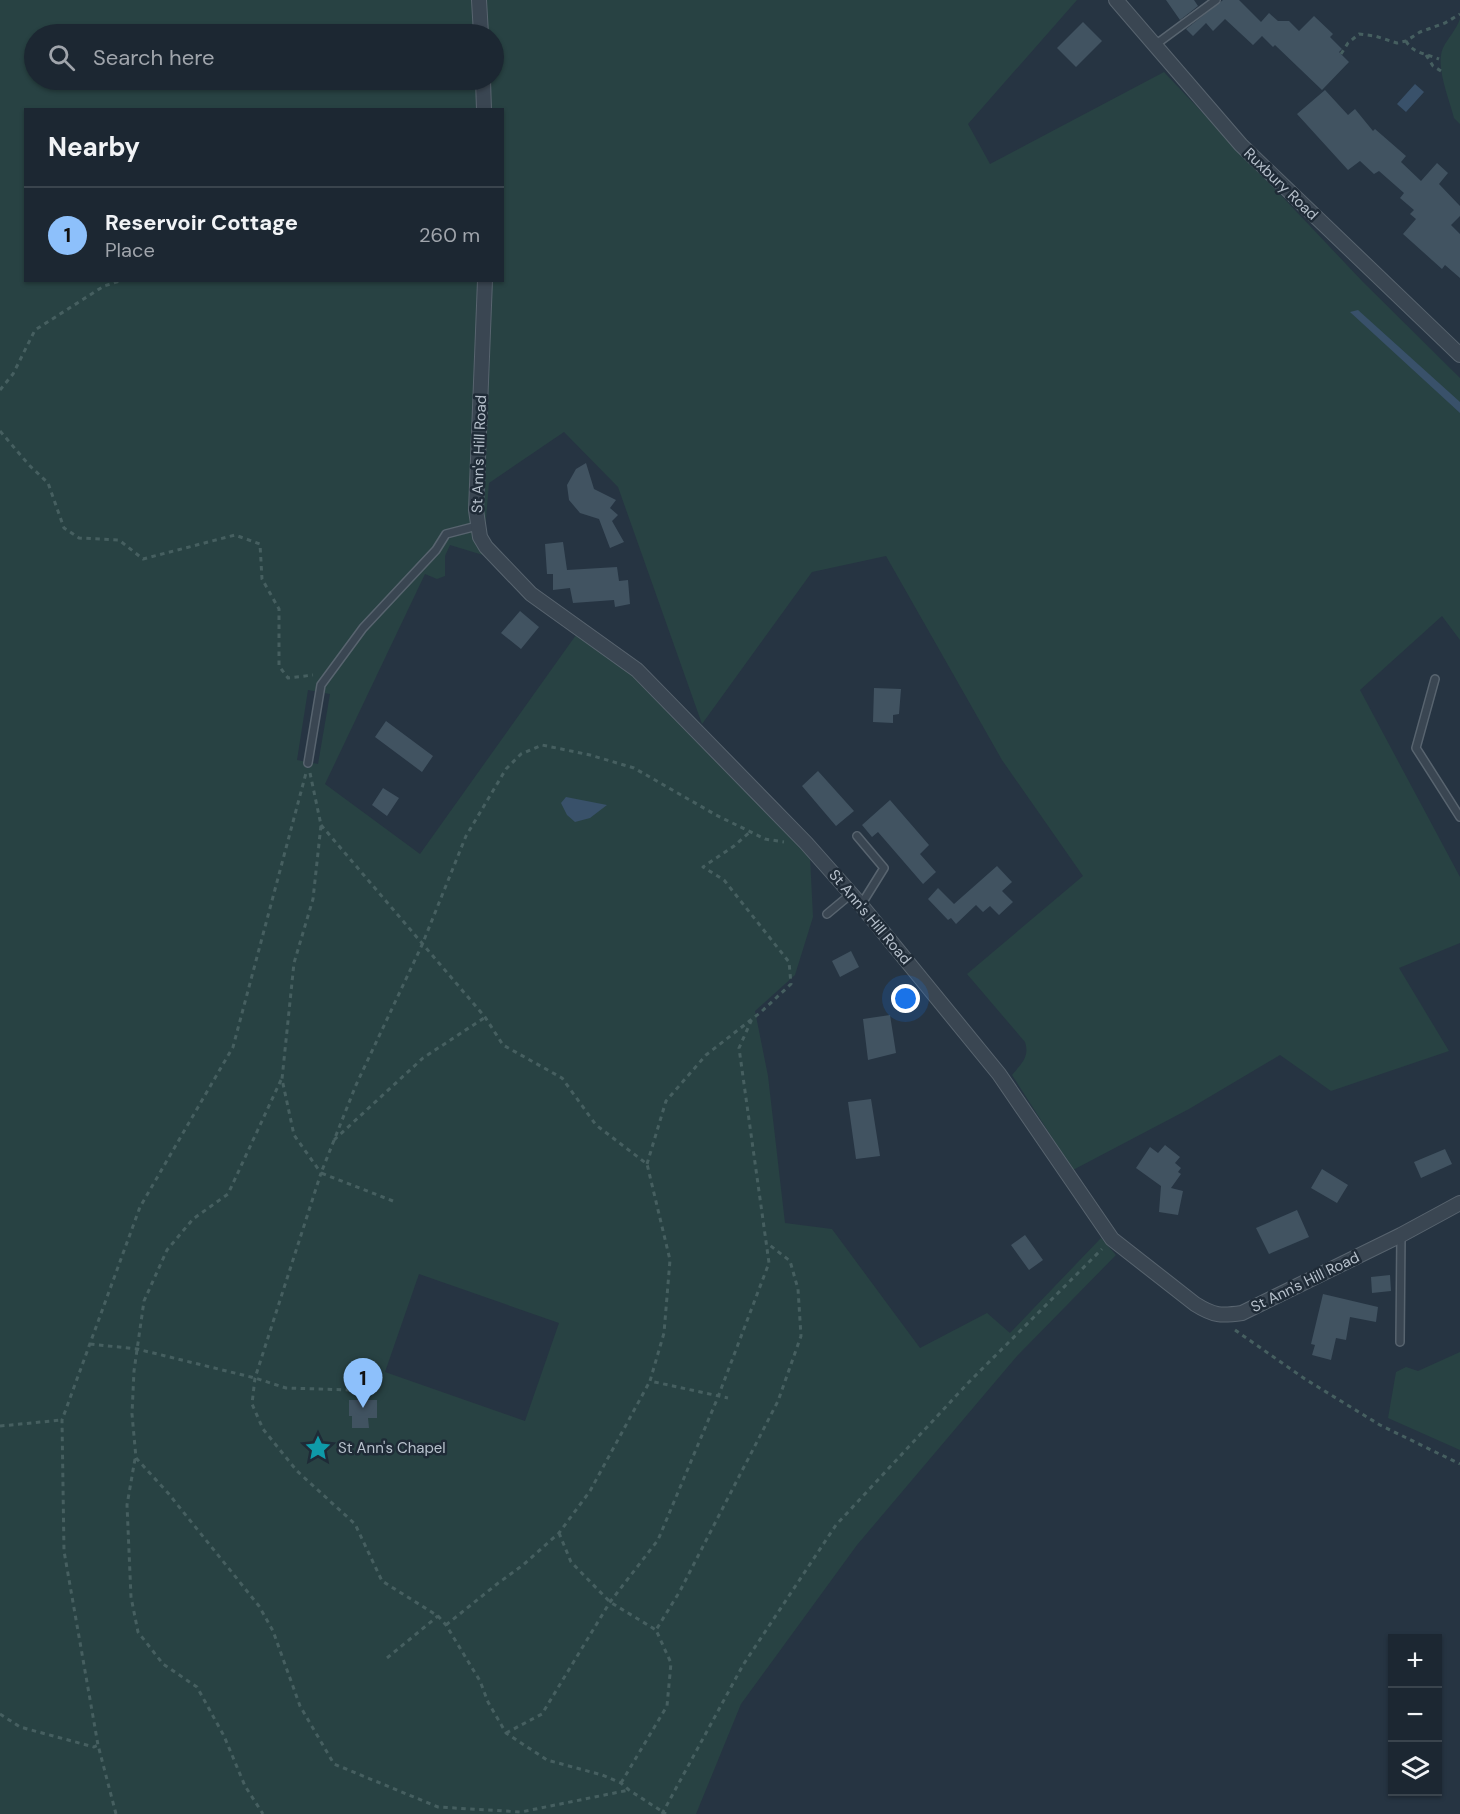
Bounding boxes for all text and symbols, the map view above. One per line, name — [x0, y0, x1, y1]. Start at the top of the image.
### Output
search box — [24, 24, 504, 90]
icon: search — [45, 41, 78, 74]
text: Search here — [93, 43, 214, 72]
text: Nearby — [48, 130, 140, 164]
street label: Ruxbury Road — [1240, 144, 1322, 224]
text: Reservoir Cottage — [105, 208, 298, 237]
text: 1 — [64, 222, 71, 248]
text: 260 m — [419, 222, 480, 248]
text: Place — [105, 237, 155, 263]
street label: St Ann's Hill Road — [467, 395, 491, 513]
street label: St Ann's Hill Road — [824, 865, 916, 969]
your location — [891, 984, 920, 1013]
street label: St Ann's Hill Road — [1247, 1247, 1363, 1317]
pin: 1 — [344, 1358, 382, 1408]
place icon: St Ann's Chapel — [303, 1433, 333, 1463]
place label: St Ann's Chapel — [338, 1438, 446, 1458]
map controls — [1388, 1634, 1442, 1796]
button: + — [1388, 1634, 1442, 1688]
button: − — [1388, 1688, 1442, 1742]
button: layers — [1388, 1742, 1442, 1796]

